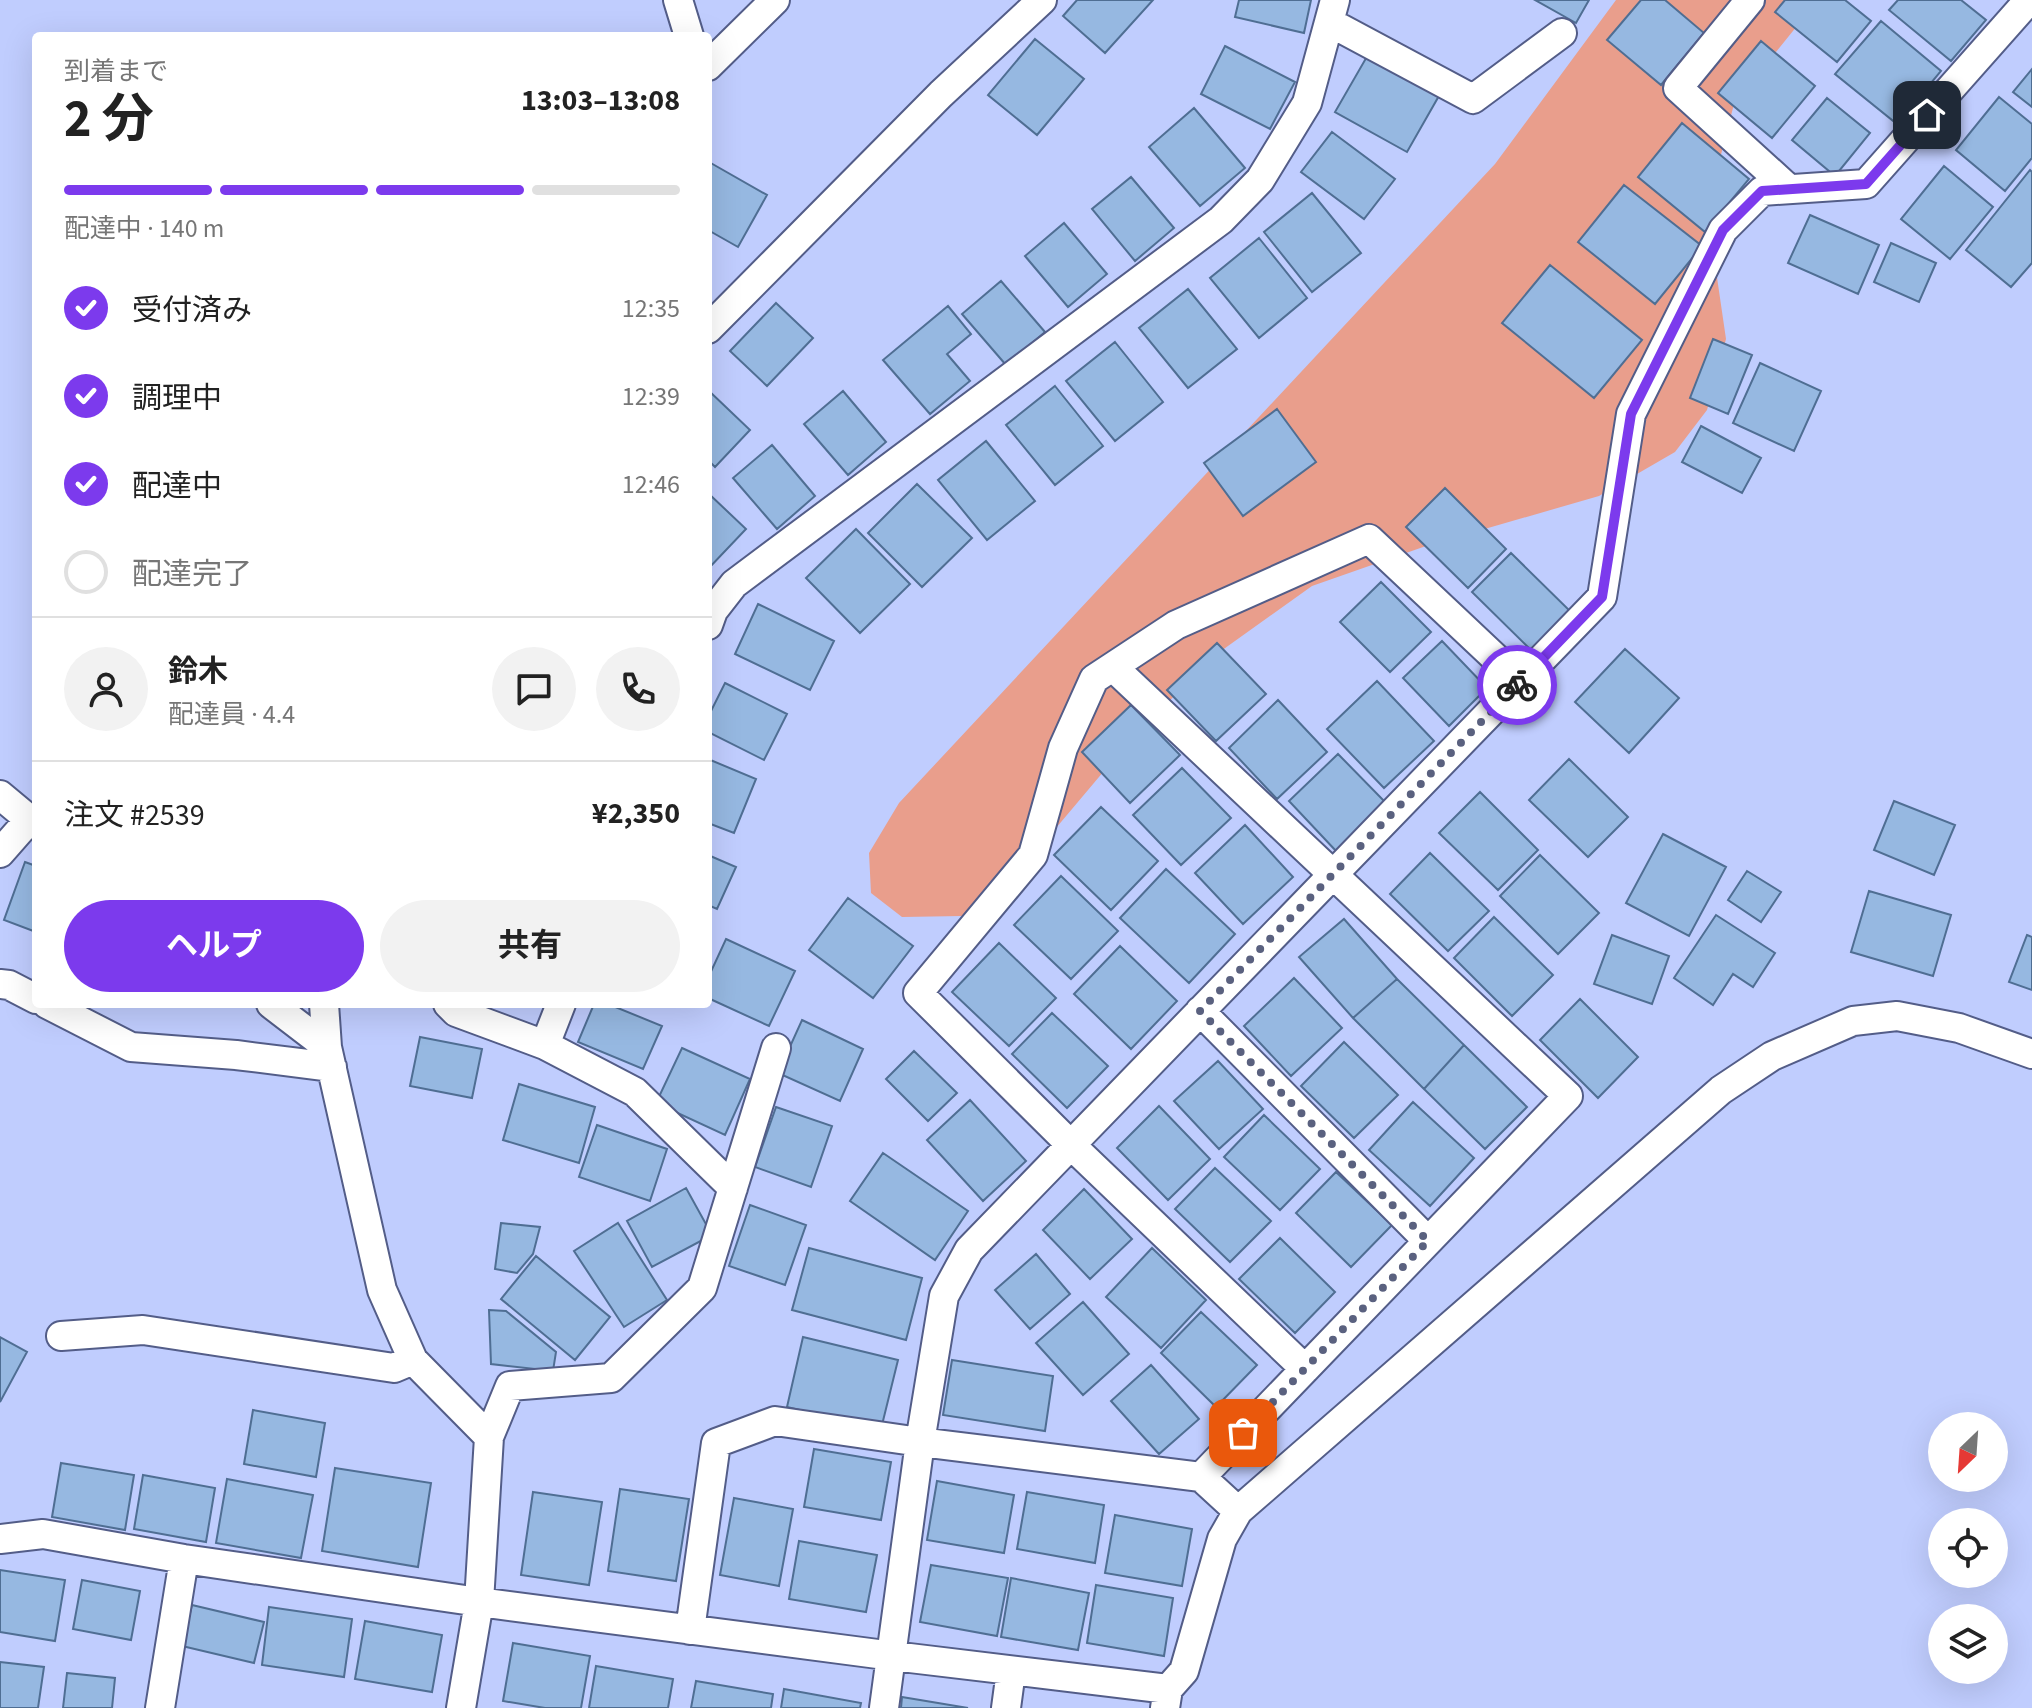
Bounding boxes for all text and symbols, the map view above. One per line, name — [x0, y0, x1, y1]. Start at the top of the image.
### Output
text: 到着まで — [64, 53, 168, 90]
text: 13:03–13:08 — [521, 79, 680, 122]
pin — [1893, 81, 1961, 149]
text: 2 分 — [64, 83, 154, 157]
icon: home — [1905, 93, 1949, 137]
text: 配達中 · 140 m — [64, 210, 224, 247]
icon: check — [64, 286, 108, 330]
text: 受付済み — [132, 289, 252, 332]
text: 12:35 — [622, 290, 680, 327]
icon: check — [64, 374, 108, 418]
text: 調理中 — [132, 377, 222, 420]
text: 12:39 — [622, 378, 680, 415]
icon: check — [64, 462, 108, 506]
text: 配達中 — [132, 465, 222, 508]
text: 12:46 — [622, 466, 680, 503]
text: 配達完了 — [132, 553, 252, 596]
courier — [1477, 645, 1557, 725]
button: person — [64, 647, 148, 731]
button: chat — [492, 647, 576, 731]
button: phone — [596, 647, 680, 731]
text: 鈴木 — [168, 650, 228, 693]
icon: bike — [1495, 663, 1539, 707]
text: 配達員 · 4.4 — [168, 696, 295, 733]
text: ¥2,350 — [592, 792, 680, 835]
text: 注文 #2539 — [64, 794, 205, 837]
button: ヘルプ — [64, 900, 364, 992]
button: 共有 — [380, 900, 680, 992]
pin — [1209, 1399, 1277, 1467]
icon: bag — [1221, 1411, 1265, 1455]
north arrow — [1928, 1412, 2008, 1492]
map controls — [1928, 1412, 2008, 1684]
button: locate — [1928, 1508, 2008, 1588]
button: layers — [1928, 1604, 2008, 1684]

